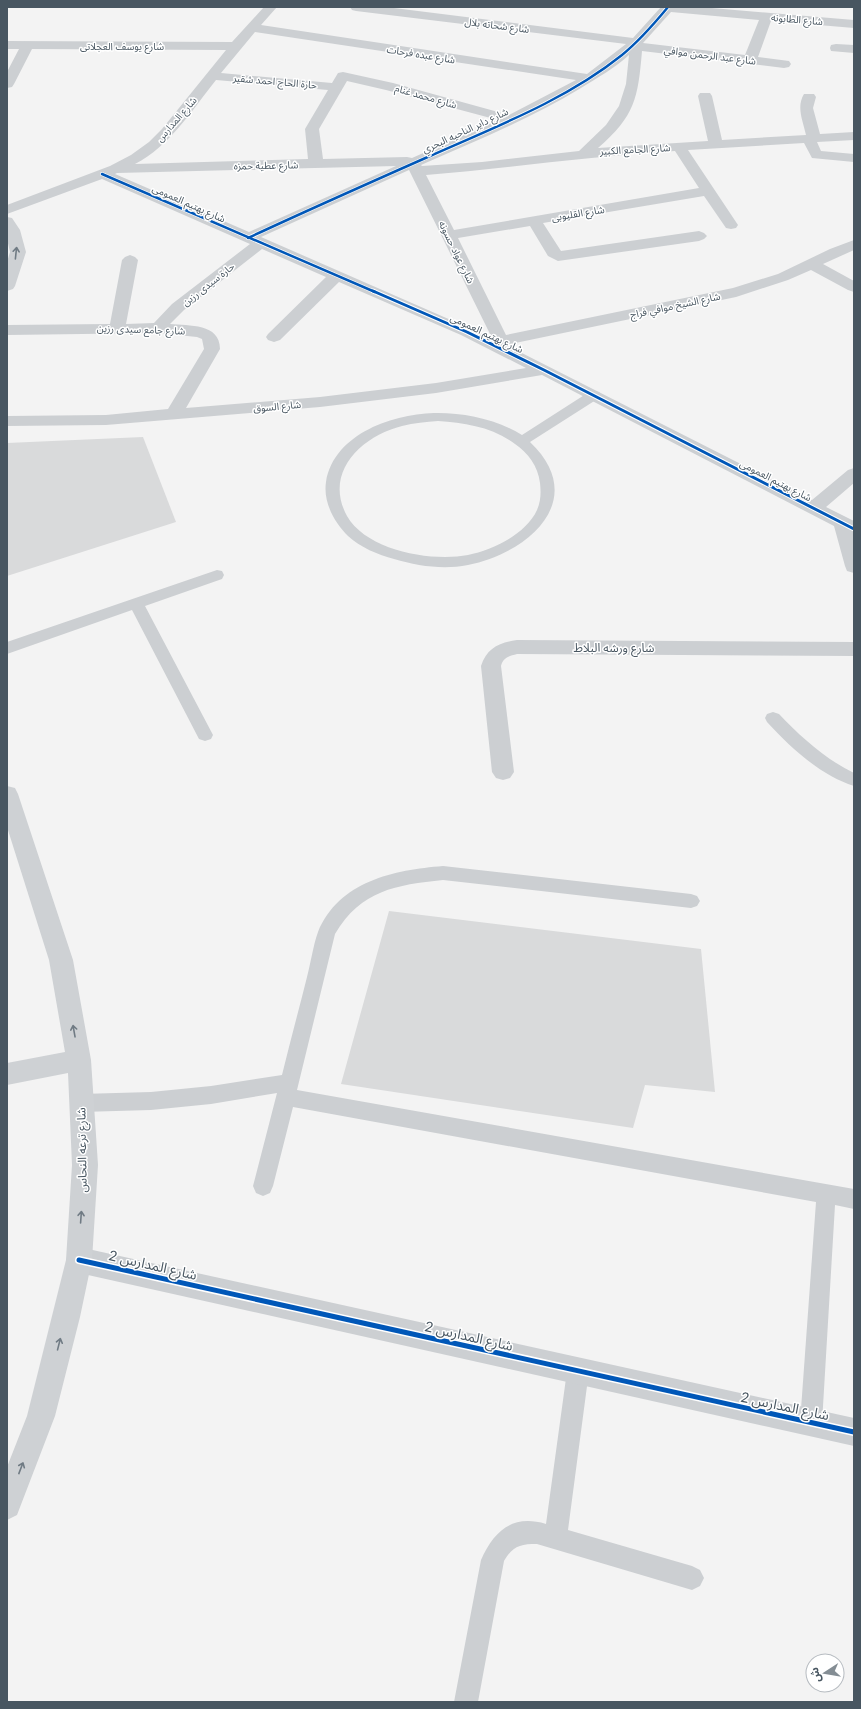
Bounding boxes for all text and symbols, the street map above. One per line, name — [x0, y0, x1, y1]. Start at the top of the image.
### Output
street label: شارع الطابونه — [770, 11, 824, 29]
street label: شارع شحاته بلال — [464, 15, 530, 37]
street label: شارع يوسف العجلاتى — [80, 40, 164, 54]
street label: شارع عبده فرحات — [386, 43, 456, 67]
street label: شارع عبد الرحمن موافي — [663, 43, 757, 69]
street label: حارة الحاج احمد شقير — [231, 71, 318, 93]
street label: شارع محمد غنام — [393, 81, 458, 113]
street label: شارع المدارس — [153, 94, 200, 145]
street label: شارع داير الناحيه البحري — [420, 105, 511, 157]
street label: شارع الجامع الكبير — [598, 141, 671, 159]
street label: شارع عطية حمزه — [234, 158, 299, 174]
street label: شارع بهتيم العمومى — [150, 182, 228, 226]
street label: شارع القليوبى — [551, 203, 606, 225]
street label: شارع عواد حسونه — [435, 219, 477, 286]
one-way arrow — [12, 247, 20, 260]
street label: حارة سيدى رزين — [179, 260, 237, 309]
street label: شارع الشيخ موافي فراج — [629, 290, 722, 323]
street label: شارع بهتيم العمومى — [448, 311, 525, 357]
street label: شارع جامع سيدى رزين — [97, 321, 186, 339]
street label: شارع السوق — [253, 398, 302, 416]
street label: شارع بهتيم العمومى — [737, 457, 814, 505]
street label: شارع ورشه البلاط — [574, 640, 654, 657]
one-way arrow — [70, 1025, 78, 1038]
street label: شارع ترعه النحاس — [73, 1107, 92, 1193]
one-way arrow — [78, 1211, 85, 1224]
street label: شارع المدارس 2 — [107, 1246, 199, 1286]
street label: شارع المدارس 2 — [423, 1317, 515, 1357]
one-way arrow — [56, 1338, 63, 1351]
street label: شارع المدارس 2 — [739, 1388, 831, 1426]
one-way arrow — [17, 1463, 25, 1475]
north arrow — [805, 1653, 845, 1693]
text: ش — [807, 1666, 824, 1684]

